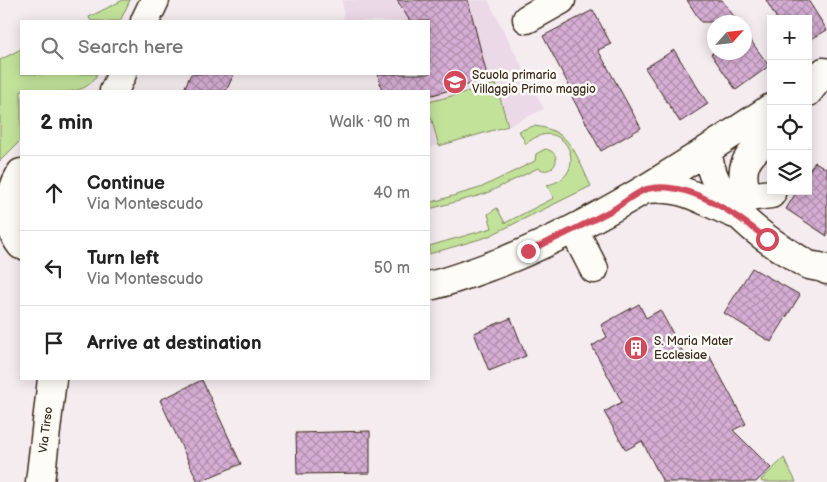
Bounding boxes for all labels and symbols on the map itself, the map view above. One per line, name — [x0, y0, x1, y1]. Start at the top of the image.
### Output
north arrow — [707, 15, 752, 60]
place label: Scuola primaria Villaggio Primo maggio — [472, 68, 596, 97]
school or university icon: Scuola primaria Villaggio Primo maggio — [442, 69, 468, 95]
route start — [756, 228, 779, 251]
route end — [517, 240, 540, 263]
place label: S. Maria Mater Ecclesiae — [654, 334, 734, 363]
building icon: S. Maria Mater Ecclesiae — [623, 335, 649, 361]
street label: Via Tirso — [36, 406, 56, 454]

